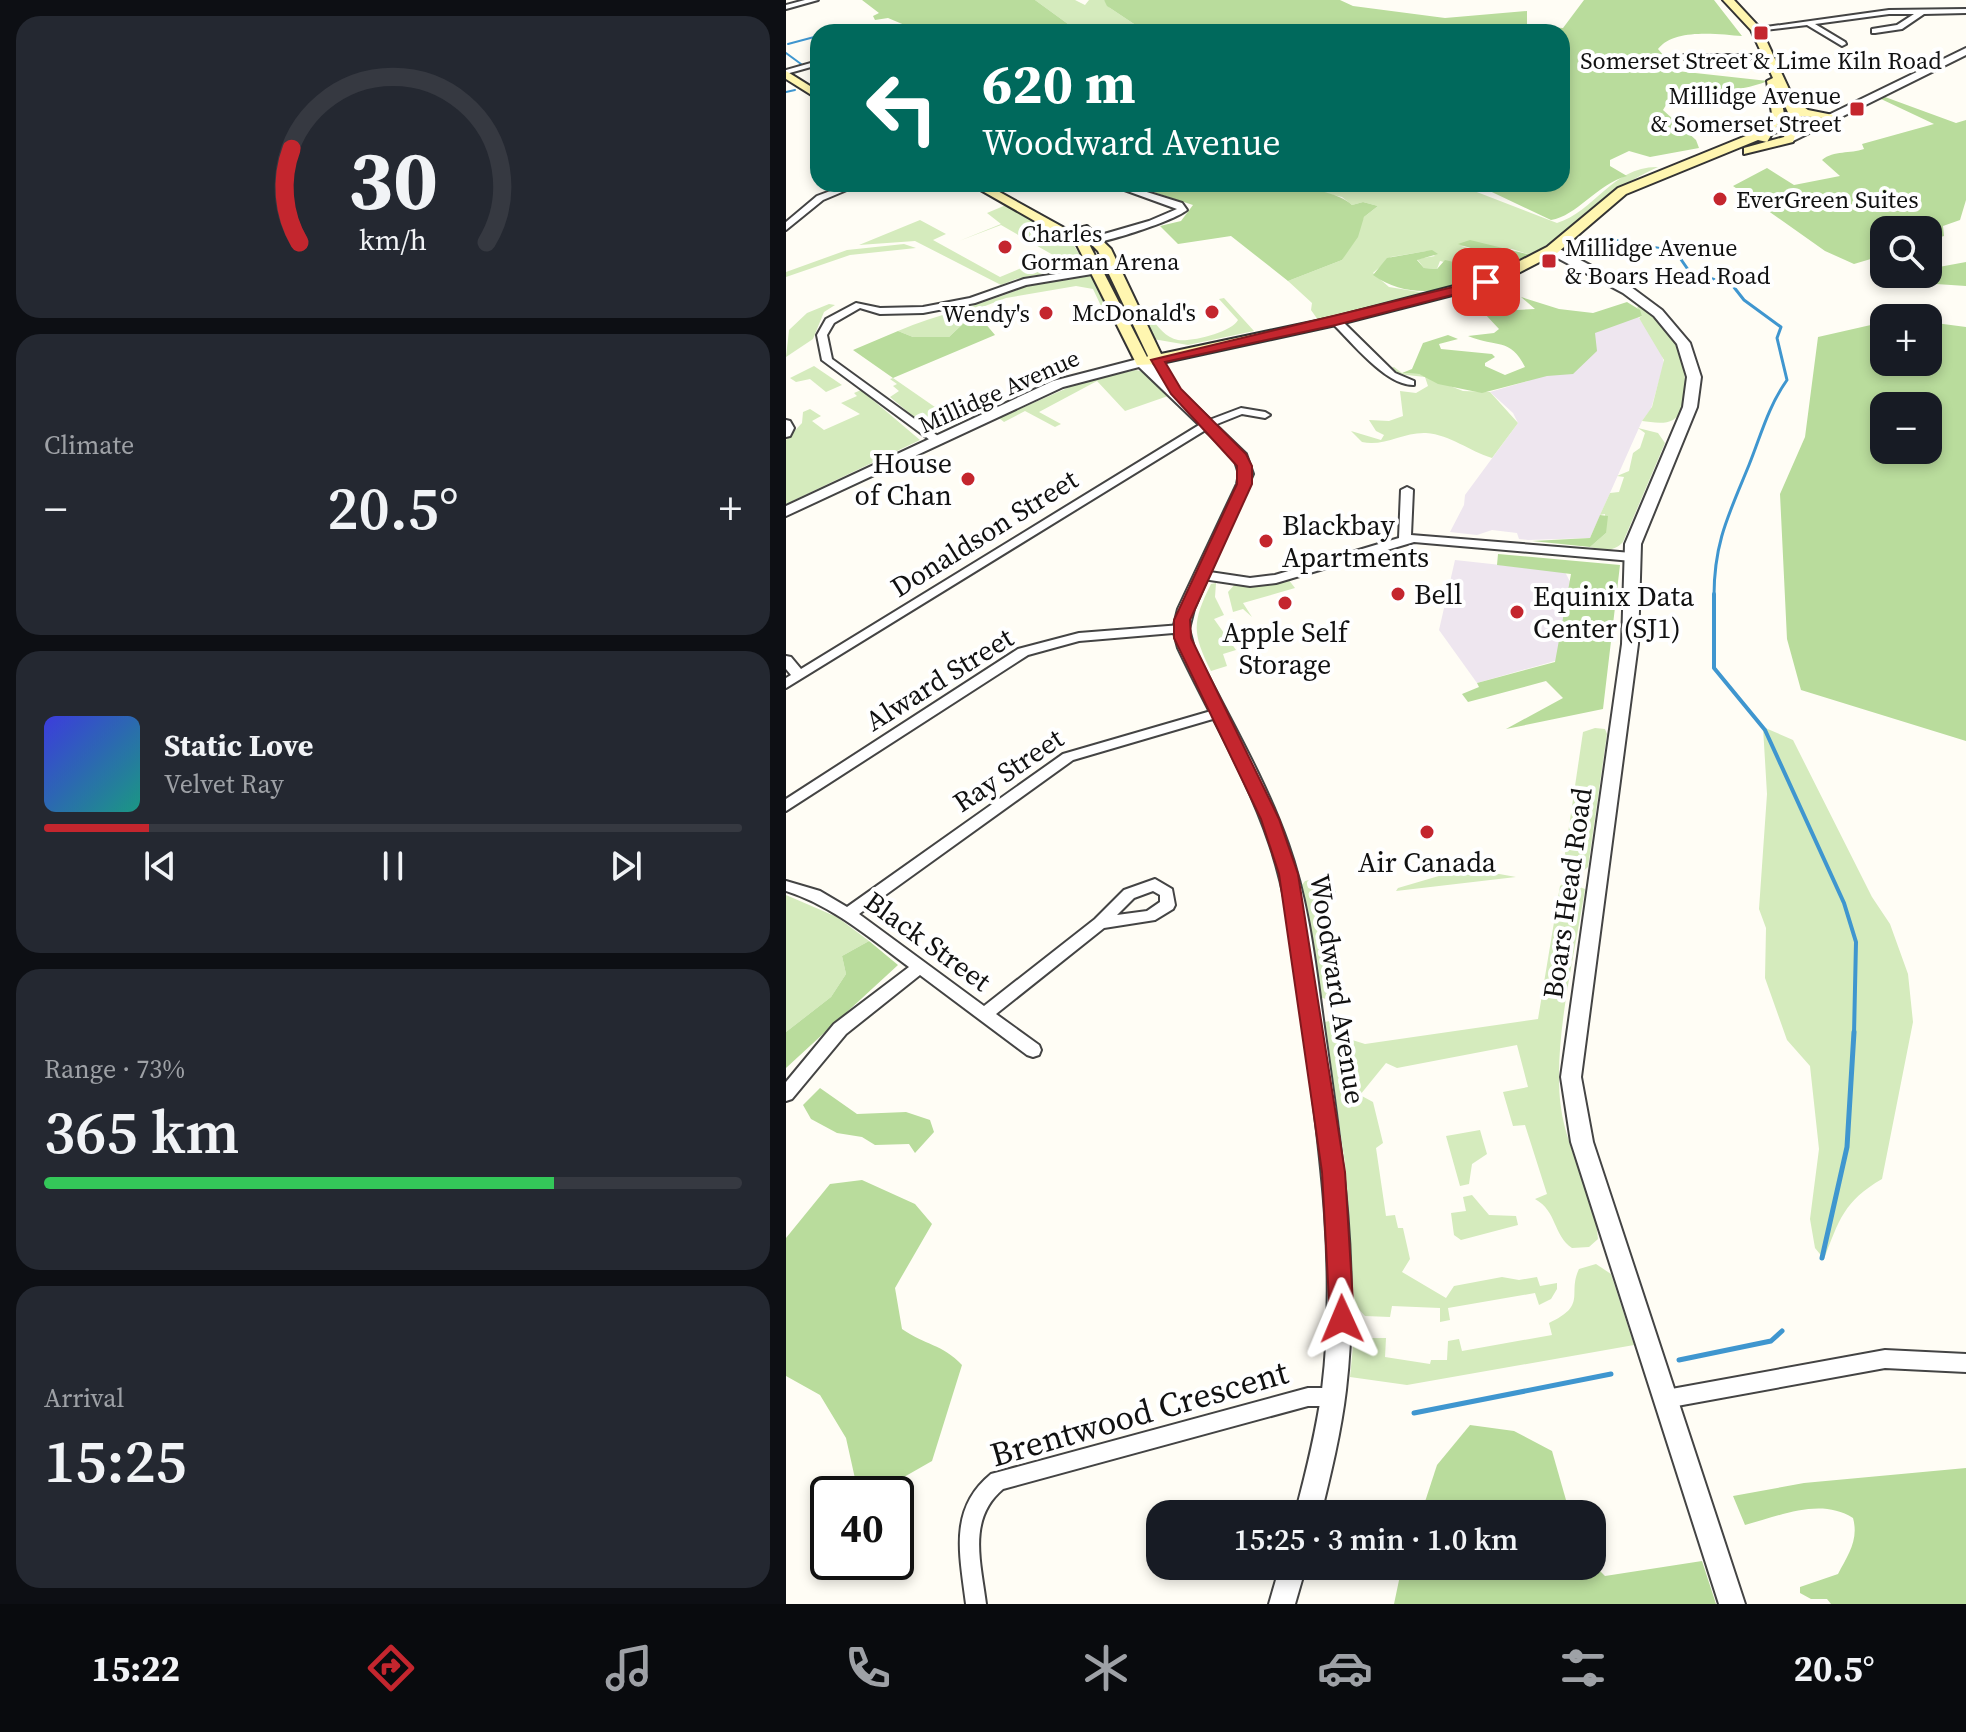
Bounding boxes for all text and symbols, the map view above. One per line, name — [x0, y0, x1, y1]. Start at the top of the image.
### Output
marker: Somerset Street & Lime Kiln Road — [1752, 24, 1770, 42]
place label: Somerset Street & Lime Kiln Road — [1580, 44, 1942, 77]
text: 620 m — [982, 45, 1136, 122]
icon: left — [850, 56, 954, 160]
place label: Millidge Avenue & Somerset Street — [1651, 79, 1841, 140]
marker: Millidge Avenue & Somerset Street — [1848, 100, 1866, 118]
text: Woodward Avenue — [982, 118, 1281, 167]
text: 30 — [348, 122, 438, 236]
place label: EverGreen Suites — [1736, 183, 1919, 216]
marker: EverGreen Suites — [1711, 190, 1729, 208]
map controls — [1870, 216, 1942, 464]
button: search — [1870, 216, 1942, 288]
place label: Charles Gorman Arena — [1021, 217, 1180, 278]
text: km/h — [359, 220, 427, 260]
place label: Millidge Avenue & Boars Head Road — [1565, 231, 1771, 292]
marker: Charles Gorman Arena — [996, 238, 1014, 256]
pin — [1452, 248, 1520, 316]
marker: Millidge Avenue & Boars Head Road — [1540, 252, 1558, 270]
icon: arrive — [1464, 260, 1508, 304]
place label: McDonald's — [1072, 296, 1196, 329]
place label: Wendy's — [942, 297, 1030, 330]
marker: McDonald's — [1203, 303, 1221, 321]
marker: Wendy's — [1037, 304, 1055, 322]
button: + — [1870, 304, 1942, 376]
street label: Millidge Avenue — [914, 341, 1084, 441]
button: − — [1870, 392, 1942, 464]
text: Climate — [44, 427, 134, 463]
place label: House of Chan — [855, 444, 952, 514]
street label: Donaldson Street — [883, 460, 1086, 606]
text: 20.5° — [327, 467, 459, 549]
marker: House of Chan — [959, 470, 977, 488]
text: − — [44, 478, 67, 539]
text: + — [719, 478, 742, 539]
place label: Blackbay Apartments — [1282, 506, 1429, 576]
marker: Blackbay Apartments — [1257, 532, 1275, 550]
place label: Bell — [1414, 575, 1462, 613]
place label: Equinix Data Center (SJ1) — [1533, 577, 1695, 647]
marker: Bell — [1389, 585, 1407, 603]
marker: Apple Self Storage — [1276, 594, 1294, 612]
marker: Equinix Data Center (SJ1) — [1508, 603, 1526, 621]
place label: Apple Self Storage — [1222, 613, 1350, 683]
street label: Alward Street — [858, 618, 1021, 740]
street label: Ray Street — [945, 719, 1071, 821]
text: Static Love — [164, 725, 313, 766]
text: Velvet Ray — [164, 766, 284, 802]
street label: Boars Head Road — [1533, 785, 1601, 1001]
marker: Air Canada — [1418, 823, 1436, 841]
place label: Air Canada — [1358, 843, 1497, 881]
icon: previous — [138, 844, 182, 888]
icon: pause — [371, 844, 415, 888]
icon: next — [604, 844, 648, 888]
street label: Woodward Avenue — [1301, 871, 1375, 1107]
street label: Black Street — [857, 882, 999, 1000]
text: Range · 73% — [44, 1051, 185, 1087]
text: 365 km — [44, 1091, 240, 1173]
position arrow — [1300, 1277, 1384, 1361]
street label: Brentwood Crescent — [985, 1349, 1293, 1477]
text: Arrival — [44, 1380, 124, 1416]
text: 15:25 — [44, 1420, 187, 1502]
speed limit sign: 40 — [810, 1476, 914, 1580]
text: 15:25 · 3 min · 1.0 km — [1234, 1519, 1518, 1560]
icon: directions — [363, 1640, 419, 1696]
icon: music — [601, 1640, 657, 1696]
icon: phone — [840, 1640, 896, 1696]
icon: climate — [1078, 1640, 1134, 1696]
icon: car — [1317, 1640, 1373, 1696]
icon: filters — [1555, 1640, 1611, 1696]
text: 15:22 — [91, 1644, 180, 1693]
text: 20.5° — [1793, 1644, 1875, 1693]

